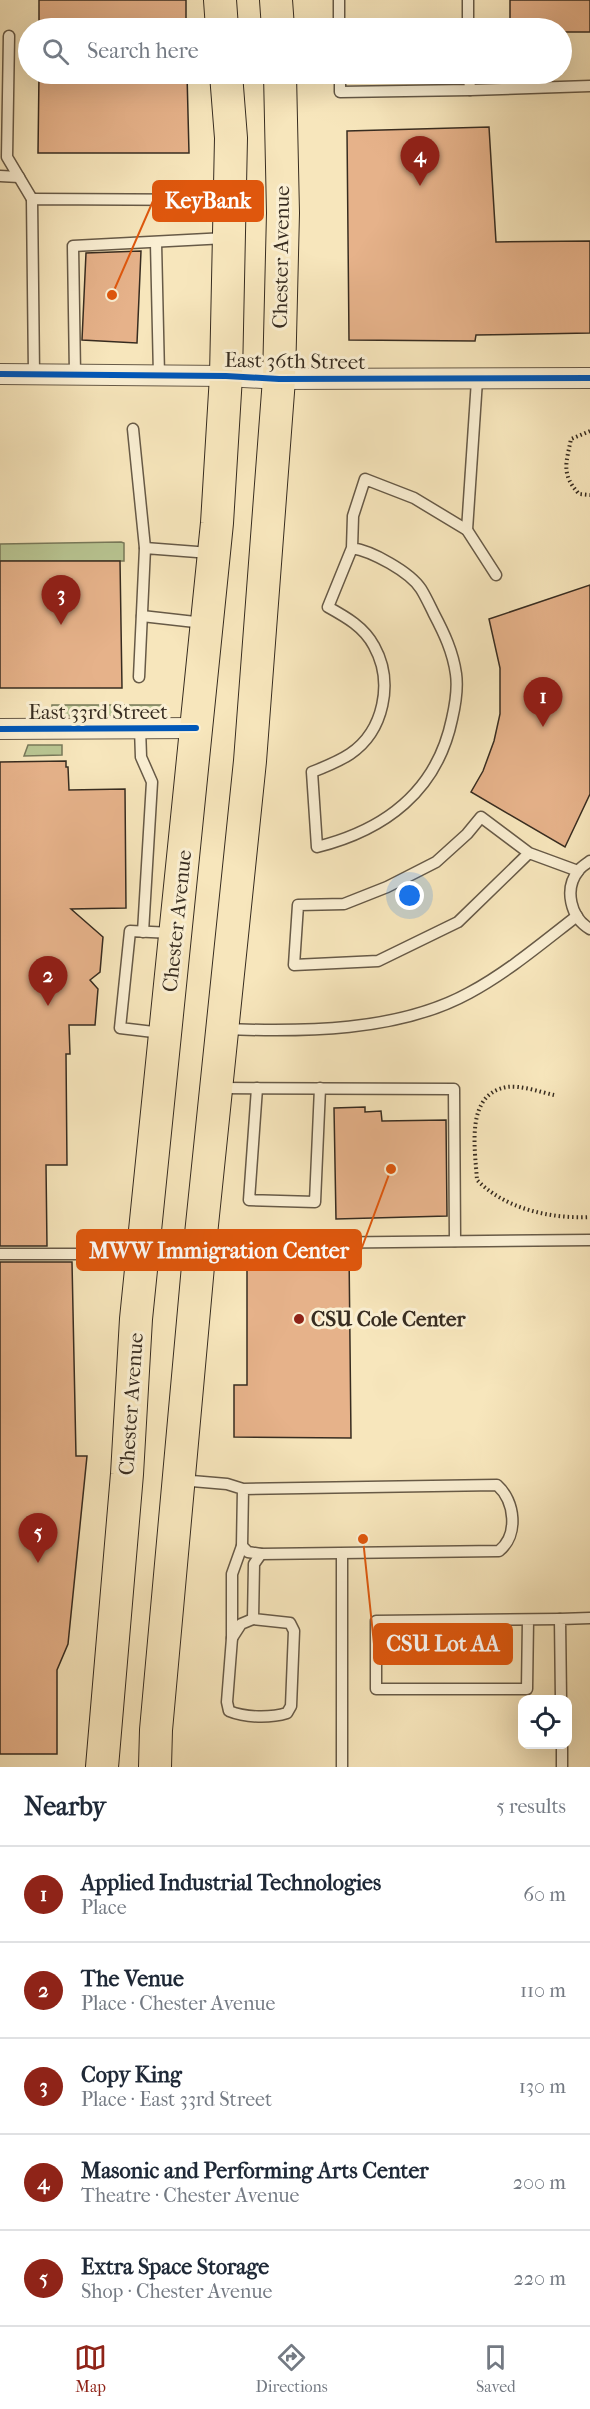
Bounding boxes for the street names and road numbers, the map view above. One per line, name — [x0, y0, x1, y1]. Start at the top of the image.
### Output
street label: Chester Avenue — [268, 185, 294, 329]
street label: East 36th Street — [224, 348, 366, 374]
street label: East 33rd Street — [28, 700, 168, 724]
street label: Chester Avenue — [158, 849, 196, 993]
street label: Chester Avenue — [114, 1332, 148, 1476]

